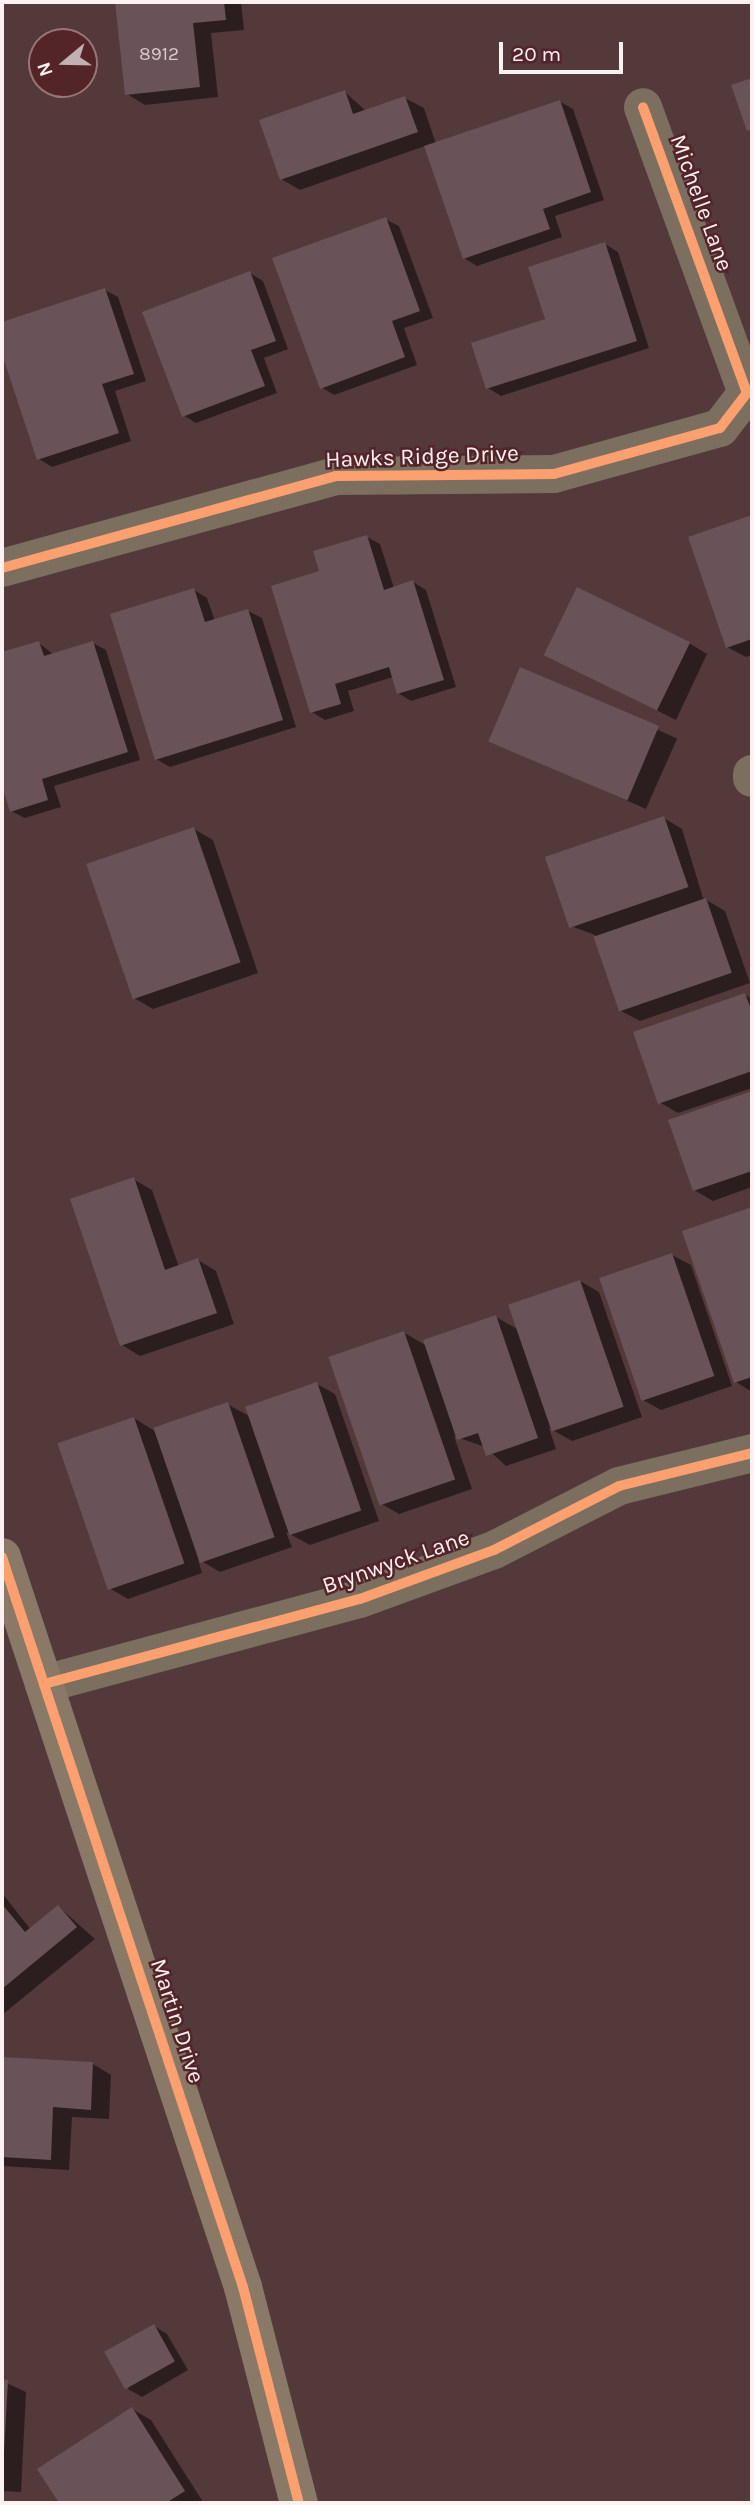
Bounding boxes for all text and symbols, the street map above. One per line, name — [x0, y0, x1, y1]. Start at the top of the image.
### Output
north arrow — [28, 28, 98, 98]
scale bar — [502, 28, 626, 72]
text: 20 m — [512, 42, 561, 66]
house number: 8912 — [139, 44, 179, 66]
text: N — [32, 59, 58, 79]
street label: Michelle Lane — [664, 131, 738, 275]
street label: Hawks Ridge Drive — [325, 440, 519, 474]
street label: Brynwyck Lane — [319, 1524, 473, 1600]
street label: Martin Drive — [144, 1955, 210, 2087]

